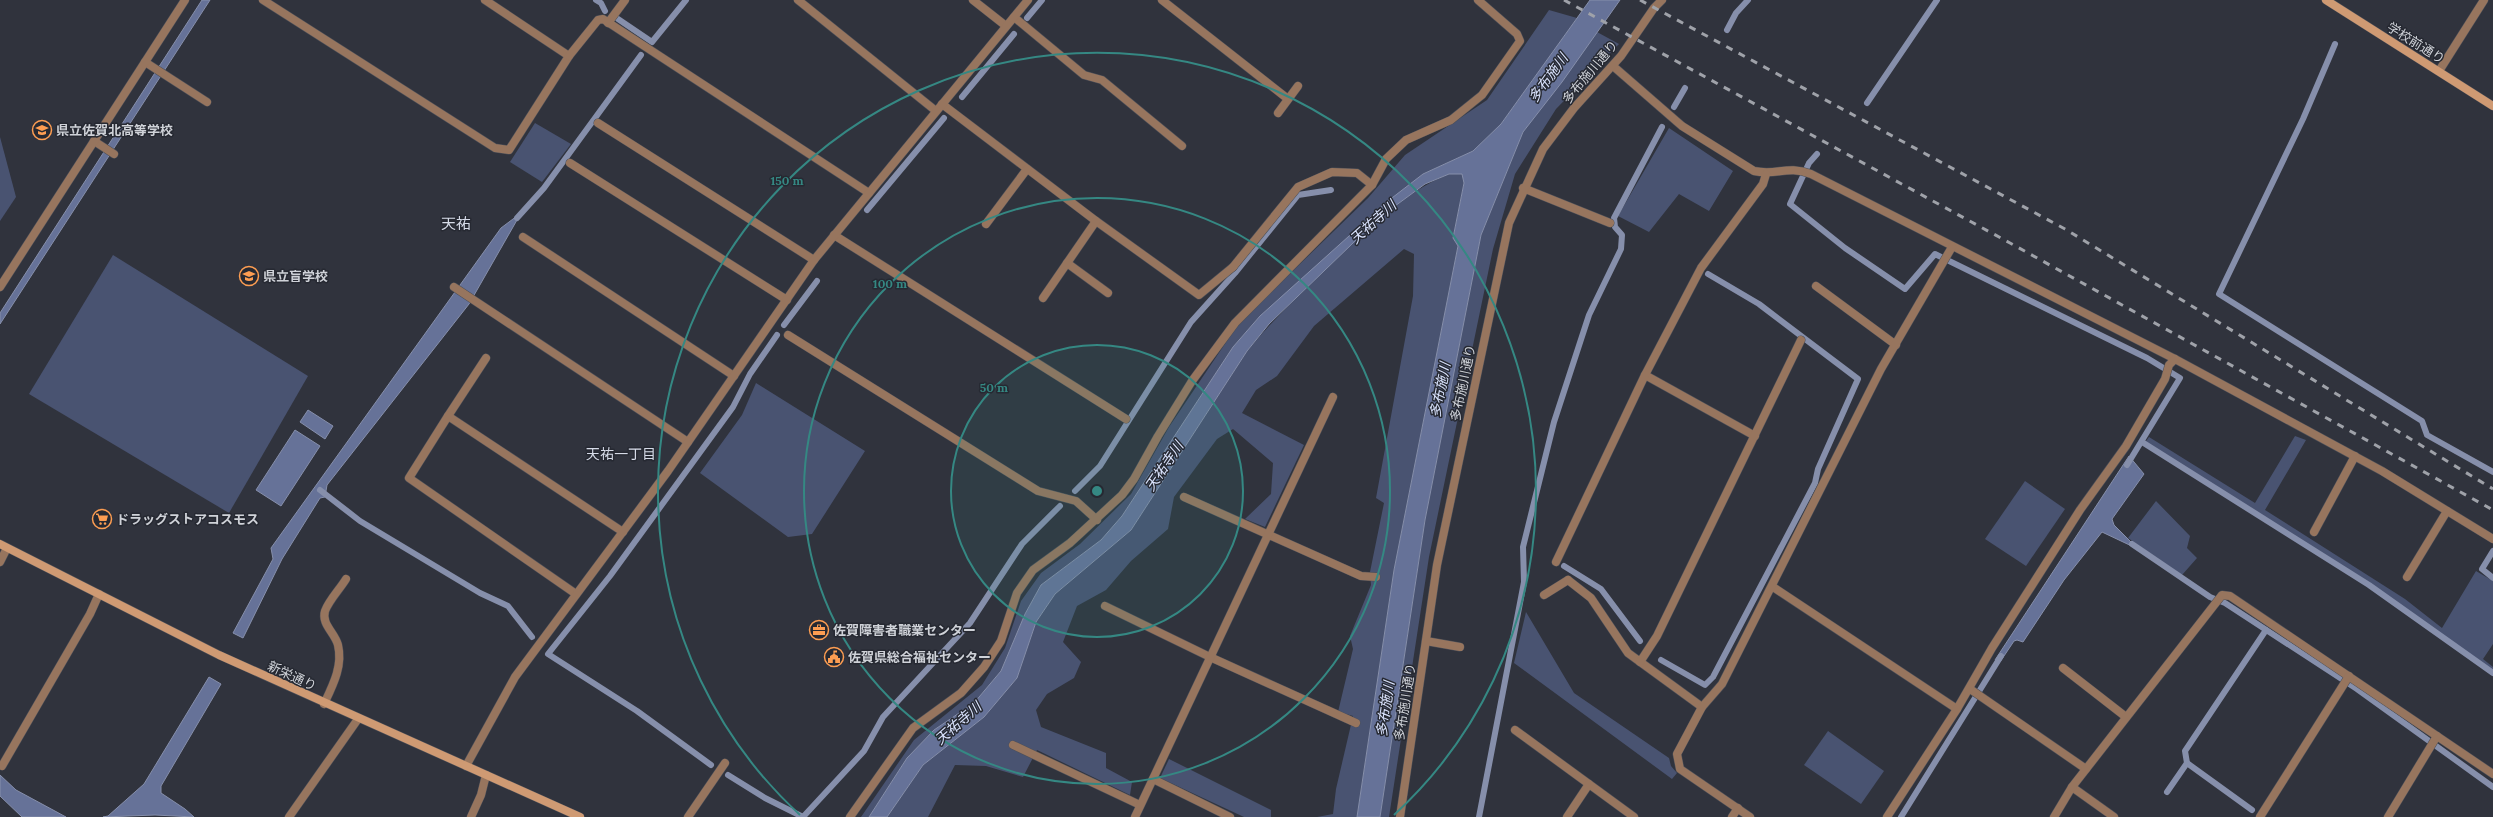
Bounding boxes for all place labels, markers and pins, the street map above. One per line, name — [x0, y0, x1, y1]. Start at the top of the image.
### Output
school or university icon: 県立佐賀北高等学校 — [31, 119, 53, 141]
place label: 県立佐賀北高等学校 — [56, 122, 173, 139]
school or university icon: 県立盲学校 — [238, 265, 260, 287]
place label: 県立盲学校 — [263, 268, 328, 285]
centre of rings — [1090, 484, 1104, 498]
supermarket icon: ドラッグストアコスモス — [91, 508, 113, 530]
place label: ドラッグストアコスモス — [116, 511, 259, 528]
office icon: 佐賀障害者職業センター — [808, 619, 830, 641]
place label: 佐賀障害者職業センター — [833, 622, 976, 639]
public building icon: 佐賀県総合福祉センター — [823, 646, 845, 668]
place label: 佐賀県総合福祉センター — [848, 649, 991, 666]

